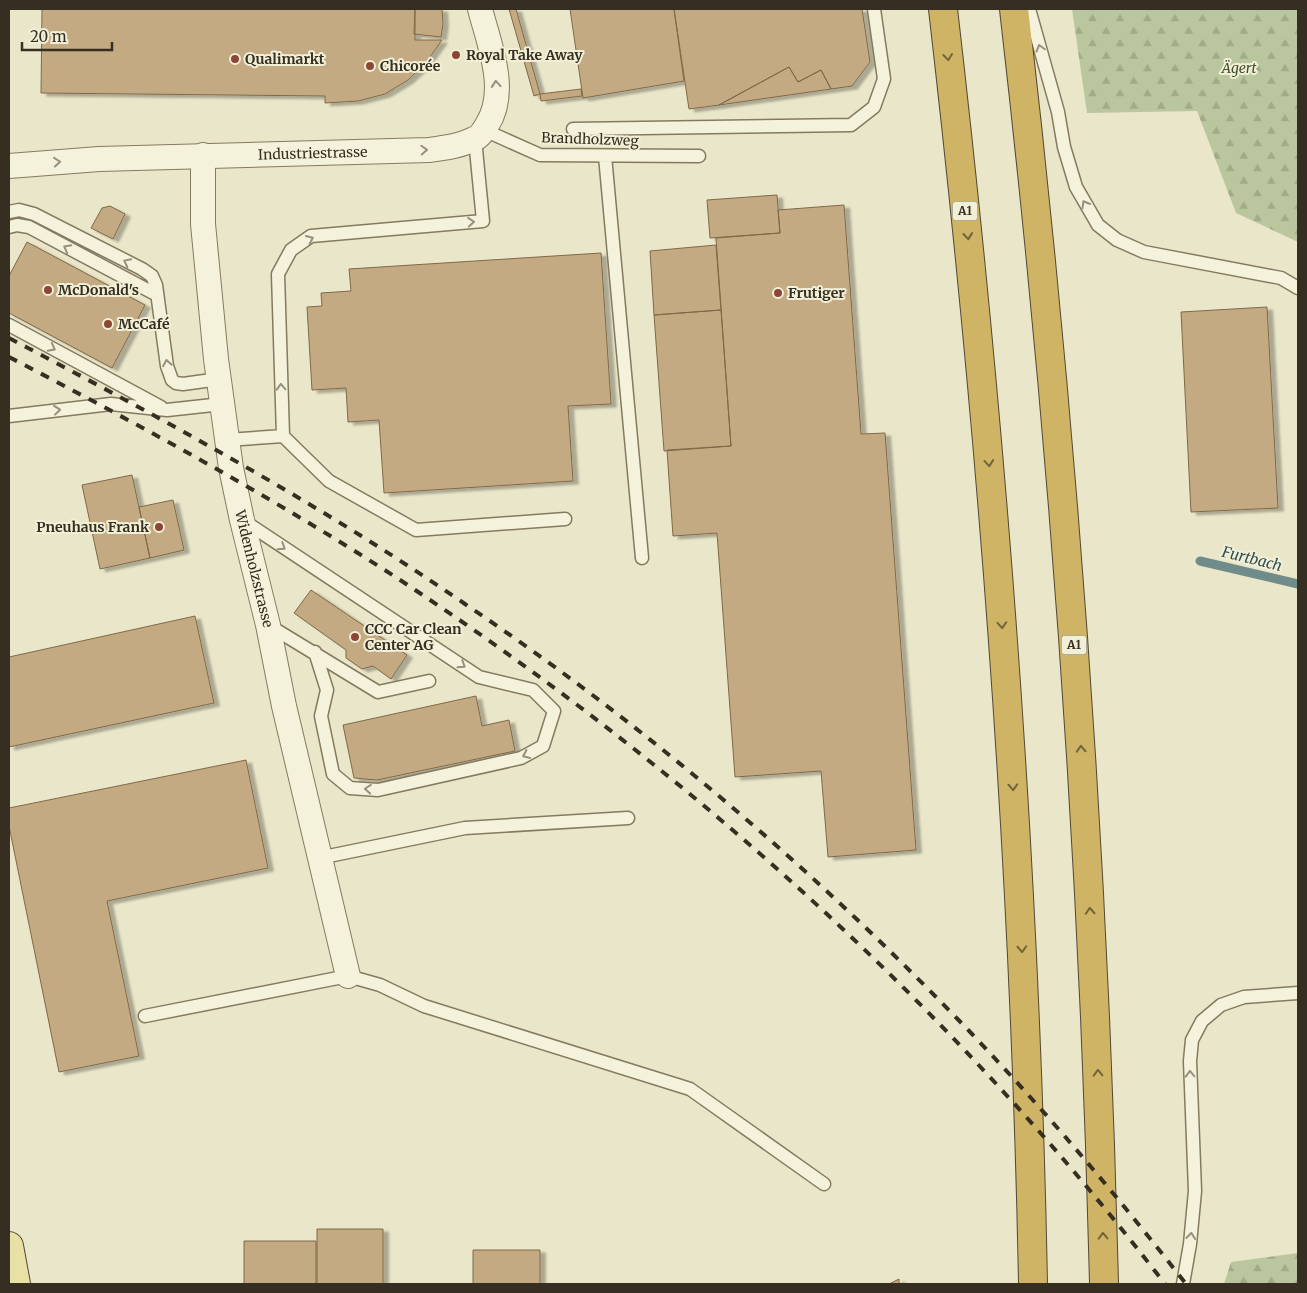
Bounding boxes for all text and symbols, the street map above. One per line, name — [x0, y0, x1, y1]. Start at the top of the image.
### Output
scale bar — [22, 20, 112, 52]
text: 20 m — [30, 27, 67, 46]
one-way arrow — [1036, 45, 1046, 53]
place label: Royal Take Away — [466, 46, 583, 64]
marker: Royal Take Away — [450, 49, 462, 61]
place label: Qualimarkt — [245, 50, 325, 68]
marker: Qualimarkt — [229, 53, 241, 65]
one-way arrow — [942, 53, 953, 61]
place label: Chicorée — [380, 57, 441, 75]
park label: Ägert — [1221, 59, 1256, 77]
marker: Chicorée — [364, 60, 376, 72]
one-way arrow — [491, 80, 502, 88]
street label: Brandholzweg — [541, 128, 640, 150]
street label: Industriestrasse — [258, 143, 368, 164]
one-way arrow — [421, 144, 429, 155]
one-way arrow — [54, 157, 62, 168]
one-way arrow — [1081, 201, 1091, 210]
road number: A1 — [952, 202, 978, 220]
one-way arrow — [467, 217, 475, 228]
one-way arrow — [962, 232, 973, 240]
one-way arrow — [305, 234, 314, 245]
one-way arrow — [64, 244, 73, 254]
one-way arrow — [123, 258, 132, 268]
place label: McDonald's — [58, 281, 139, 299]
marker: McDonald's — [42, 284, 54, 296]
place label: Frutiger — [788, 284, 845, 302]
marker: Frutiger — [772, 287, 784, 299]
place label: McCafé — [118, 315, 170, 333]
marker: McCafé — [102, 318, 114, 330]
one-way arrow — [46, 342, 55, 352]
one-way arrow — [162, 358, 172, 367]
one-way arrow — [276, 383, 287, 391]
one-way arrow — [54, 405, 62, 416]
one-way arrow — [983, 459, 994, 467]
street label: Widenholzstrasse — [231, 507, 277, 629]
place label: Pneuhaus Frank — [36, 518, 150, 536]
marker: Pneuhaus Frank — [153, 521, 165, 533]
one-way arrow — [277, 541, 286, 550]
water label: Furtbach — [1219, 542, 1284, 575]
place label: CCC Car Clean Center AG — [365, 620, 462, 654]
one-way arrow — [996, 621, 1007, 629]
marker: CCC Car Clean Center AG — [349, 631, 361, 643]
road number: A1 — [1062, 636, 1086, 654]
one-way arrow — [456, 659, 465, 669]
one-way arrow — [1076, 744, 1087, 752]
one-way arrow — [522, 749, 531, 759]
one-way arrow — [1007, 783, 1018, 791]
one-way arrow — [363, 784, 371, 795]
one-way arrow — [1085, 907, 1096, 915]
one-way arrow — [1016, 945, 1027, 953]
one-way arrow — [1092, 1069, 1103, 1077]
one-way arrow — [1185, 1070, 1196, 1078]
one-way arrow — [1098, 1231, 1108, 1239]
one-way arrow — [1185, 1232, 1196, 1240]

